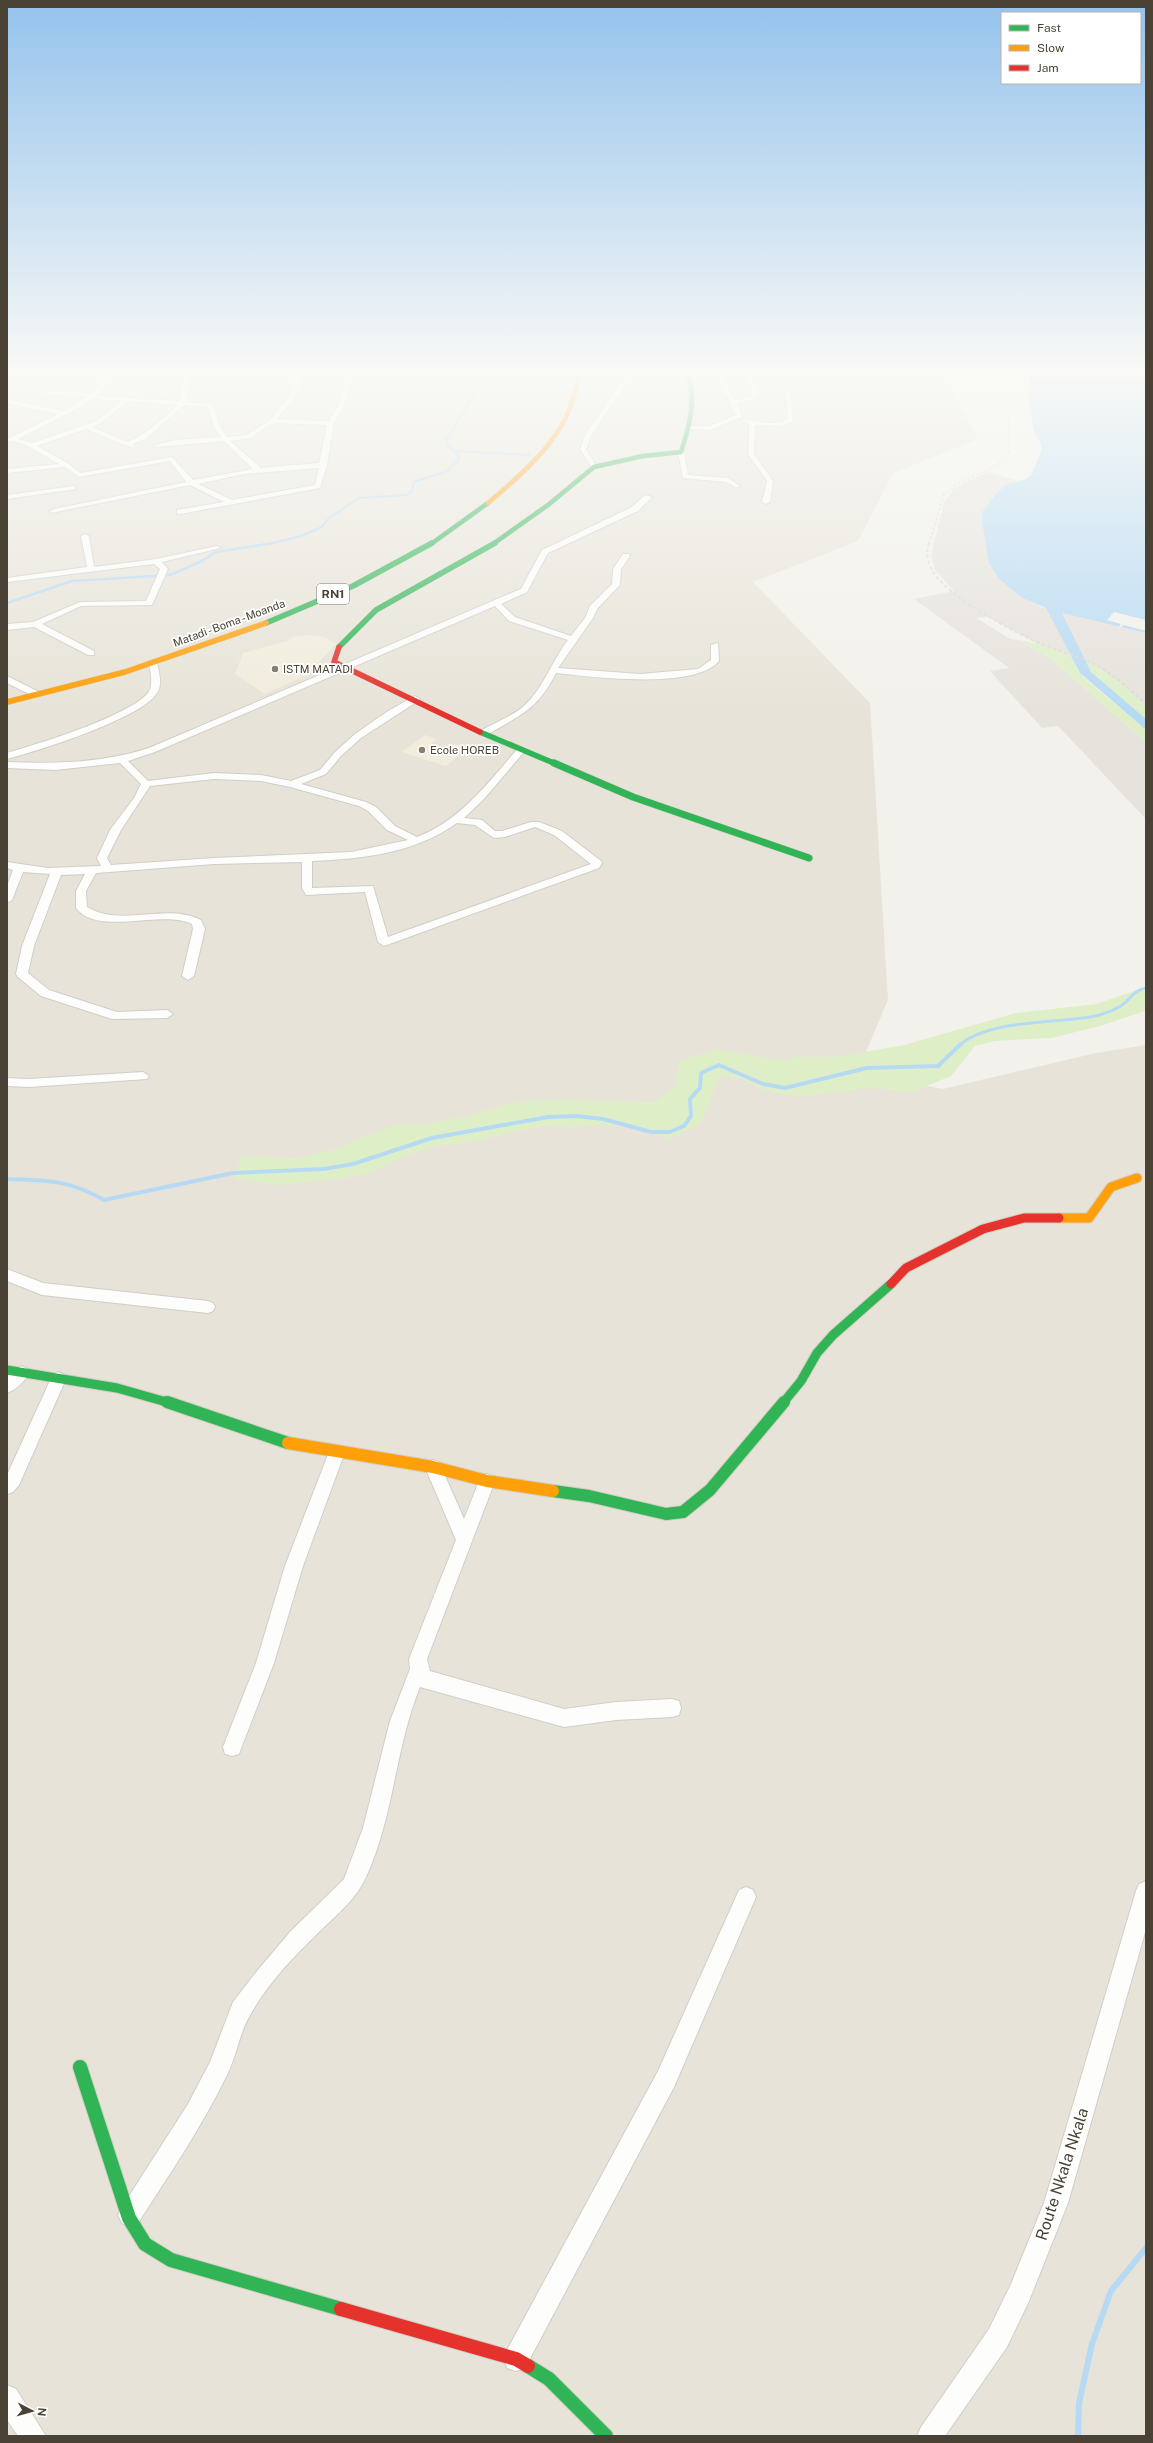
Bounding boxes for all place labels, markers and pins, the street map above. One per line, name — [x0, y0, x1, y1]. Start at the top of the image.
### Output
place label: ISTM MATADI — [283, 663, 353, 675]
marker: ISTM MATADI — [270, 664, 280, 674]
place label: Ecole HOREB — [430, 744, 499, 756]
marker: Ecole HOREB — [417, 745, 427, 755]

